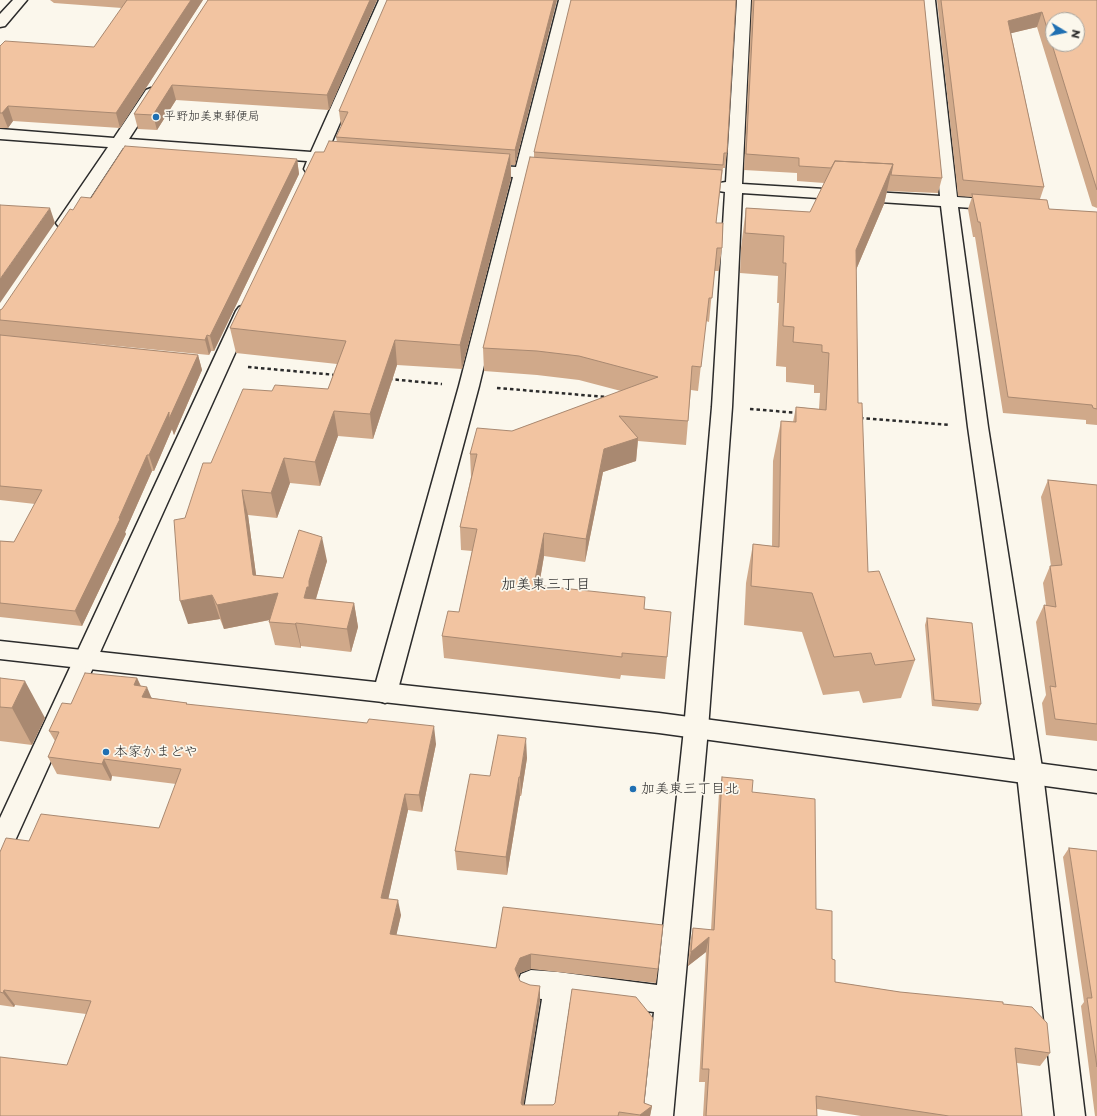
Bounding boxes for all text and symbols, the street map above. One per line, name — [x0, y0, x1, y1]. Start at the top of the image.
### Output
north arrow — [1045, 12, 1085, 52]
text: N — [1067, 28, 1085, 40]
place label: 平野加美東郵便局 — [164, 110, 260, 124]
marker: 平野加美東郵便局 — [151, 112, 161, 122]
district label: 加美東三丁目 — [501, 576, 591, 594]
place label: 本家かまどや — [114, 744, 198, 760]
marker: 本家かまどや — [101, 747, 111, 757]
place label: 加美東三丁目北 — [641, 781, 739, 797]
marker: 加美東三丁目北 — [628, 784, 638, 794]

